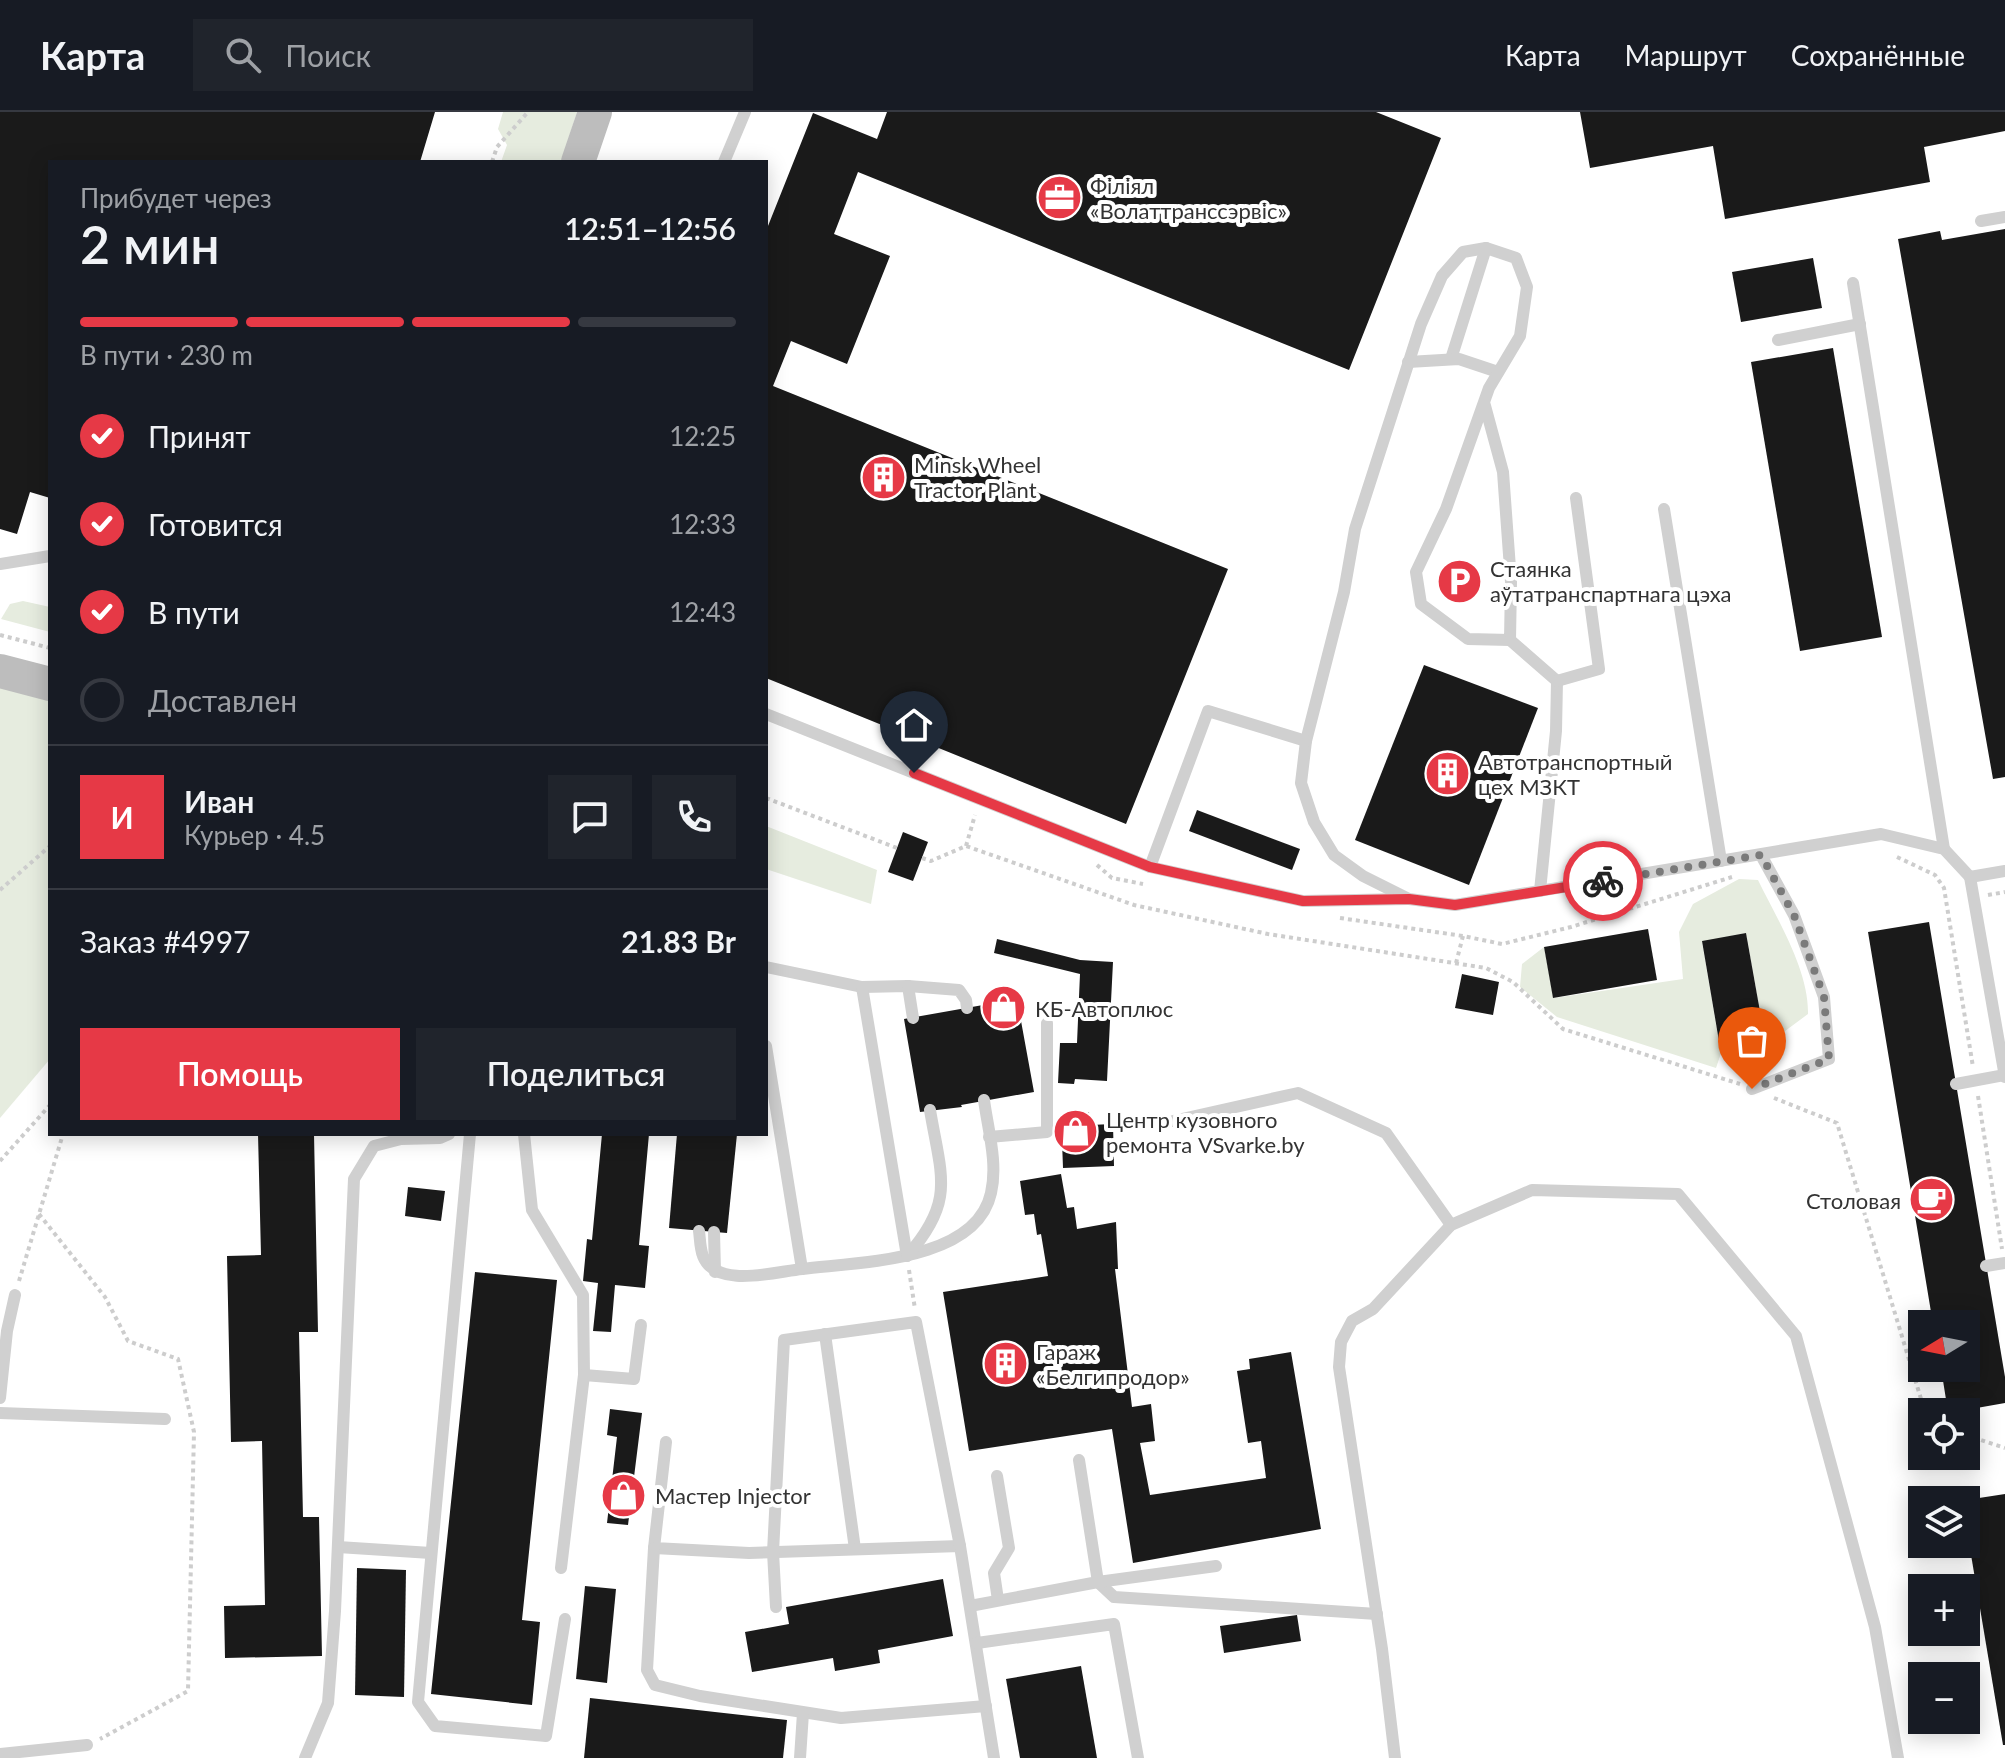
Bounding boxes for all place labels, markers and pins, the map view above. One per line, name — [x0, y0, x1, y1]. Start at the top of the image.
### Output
place label: Філіял «Волаттранссэрвіс» — [1090, 172, 1287, 224]
office icon: Філіял «Волаттранссэрвіс» — [1035, 174, 1083, 222]
place label: Minsk Wheel Tractor Plant — [914, 451, 1041, 503]
building icon: Minsk Wheel Tractor Plant — [859, 453, 907, 501]
place label: Стаянка аўтатранспартнага цэха — [1490, 555, 1732, 607]
parking icon: Стаянка аўтатранспартнага цэха — [1435, 557, 1483, 605]
pin — [880, 691, 948, 773]
place label: Автотранспортный цех МЗКТ — [1478, 748, 1672, 800]
building icon: Автотранспортный цех МЗКТ — [1423, 750, 1471, 798]
shop icon: КБ-Автоплюс — [980, 984, 1028, 1032]
place label: КБ-Автоплюс — [1035, 995, 1173, 1022]
pin — [1718, 1007, 1786, 1089]
place label: Центр кузовного ремонта VSvarke.by — [1106, 1106, 1305, 1158]
shop icon: Центр кузовного ремонта VSvarke.by — [1051, 1108, 1099, 1156]
cafe icon: Столовая — [1908, 1176, 1956, 1224]
place label: Столовая — [1806, 1187, 1901, 1214]
place label: Гараж «Белгипродор» — [1036, 1338, 1190, 1390]
building icon: Гараж «Белгипродор» — [981, 1340, 1029, 1388]
shop icon: Мастер Injector — [600, 1471, 648, 1519]
place label: Мастер Injector — [655, 1482, 811, 1509]

